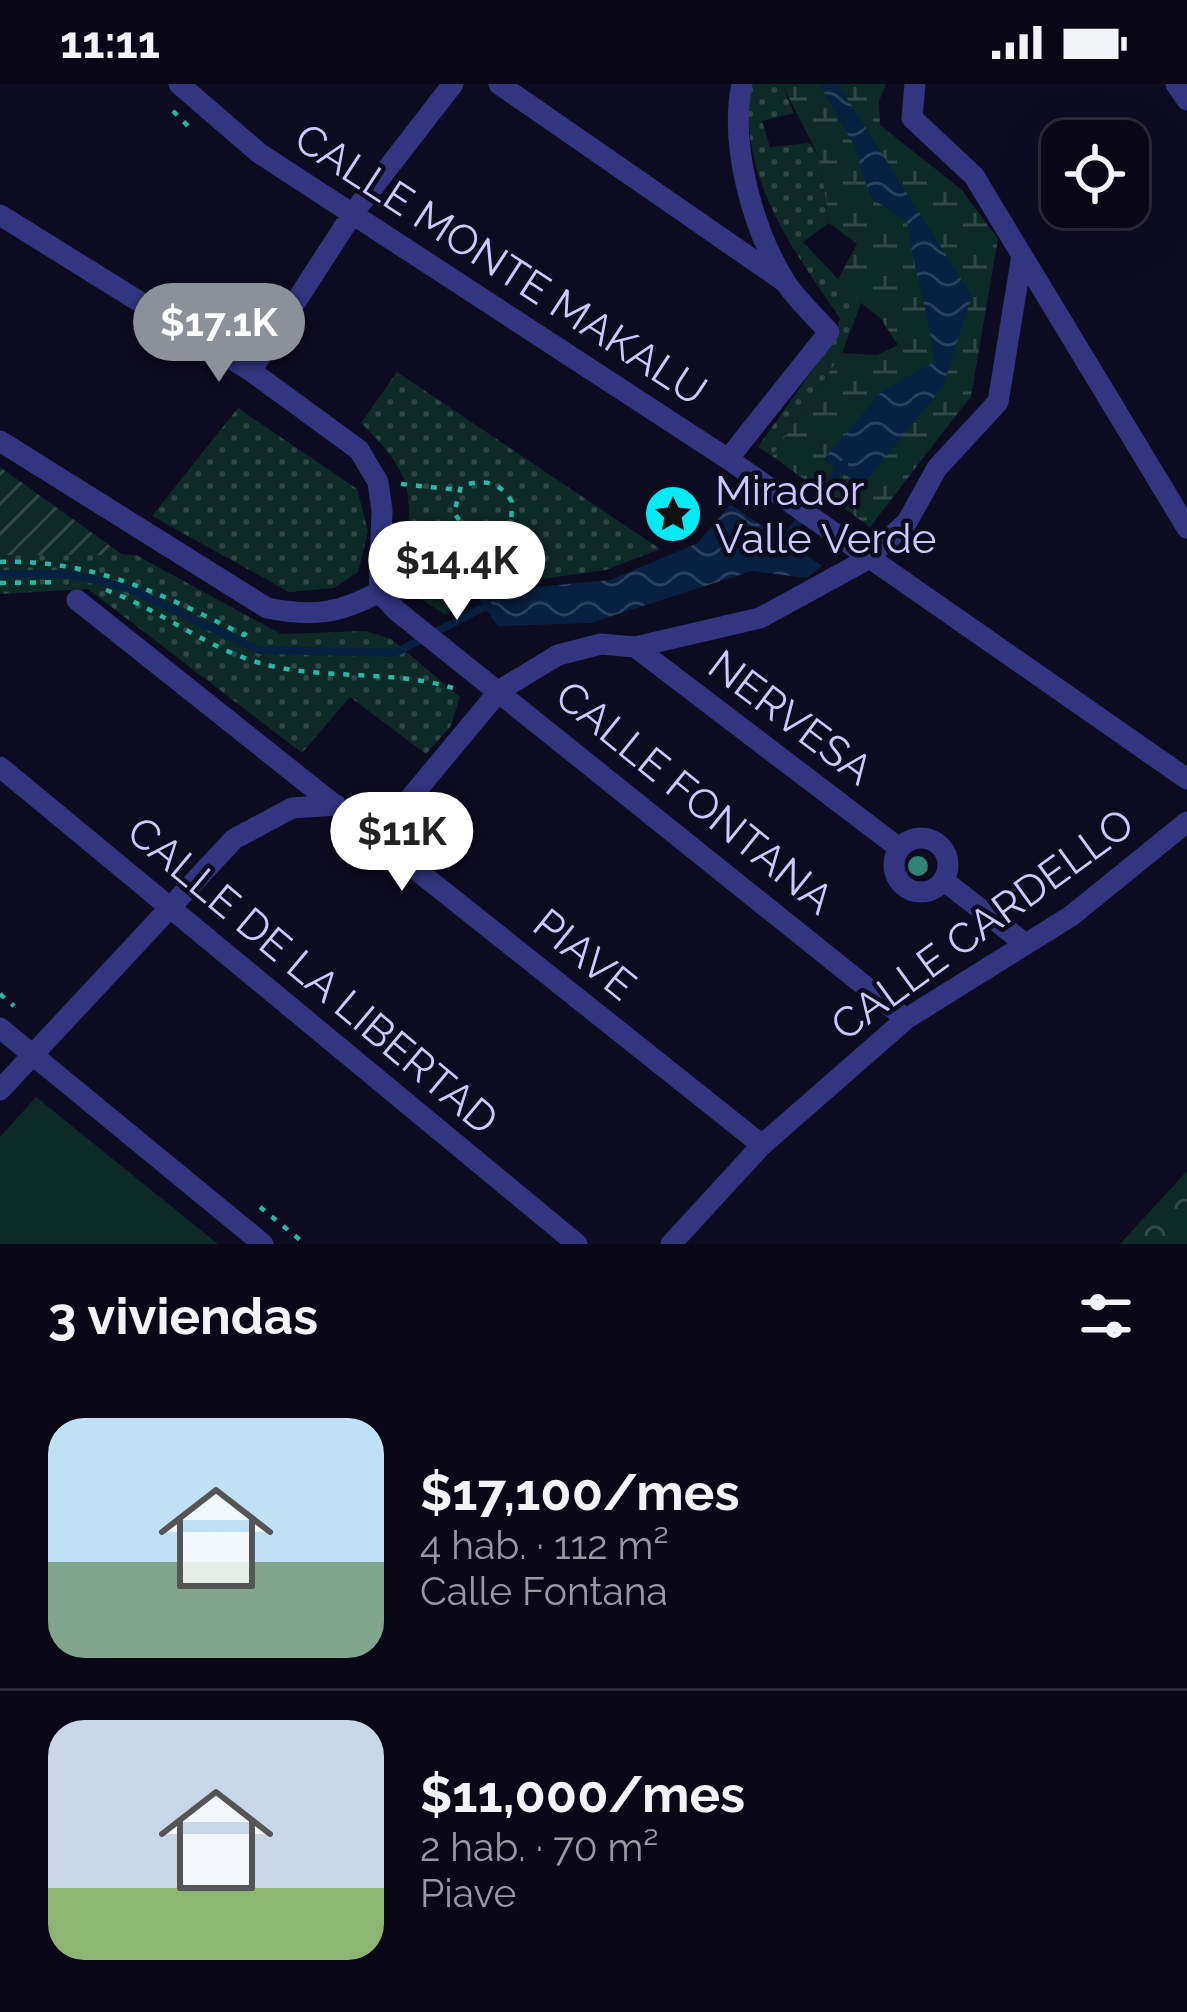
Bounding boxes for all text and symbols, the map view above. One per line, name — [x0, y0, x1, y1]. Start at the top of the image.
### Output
text: 11:11 — [60, 16, 160, 69]
street label: CALLE MONTE MAKALU — [286, 113, 715, 416]
map controls — [1041, 120, 1149, 228]
button: locate — [1041, 120, 1149, 228]
pin: $17.1K — [121, 283, 317, 385]
text: $17.1K — [160, 299, 278, 345]
place label: Mirador Valle Verde — [715, 466, 936, 563]
place icon: Mirador Valle Verde — [642, 483, 704, 545]
pin: $14.4K — [359, 521, 555, 623]
text: $14.4K — [395, 537, 519, 583]
street label: NERVESA — [699, 640, 882, 795]
street label: CALLE FONTANA — [546, 671, 843, 924]
pin: $11K — [331, 792, 473, 894]
street label: CALLE CARDELLO — [822, 798, 1143, 1050]
street label: CALLE DE LA LIBERTAD — [118, 806, 507, 1144]
text: $11K — [357, 808, 447, 854]
street label: PIAVE — [524, 899, 645, 1010]
icon: filters — [1073, 1283, 1139, 1349]
text: 3 viviendas — [48, 1286, 318, 1346]
text: $17,100/mes — [420, 1462, 740, 1522]
icon: home — [144, 1466, 288, 1610]
text: 4 hab. · 112 m² — [420, 1522, 669, 1568]
text: Calle Fontana — [420, 1568, 668, 1614]
text: $11,000/mes — [420, 1764, 745, 1824]
icon: home — [144, 1768, 288, 1912]
text: 2 hab. · 70 m² — [420, 1824, 658, 1870]
text: Piave — [420, 1870, 516, 1916]

